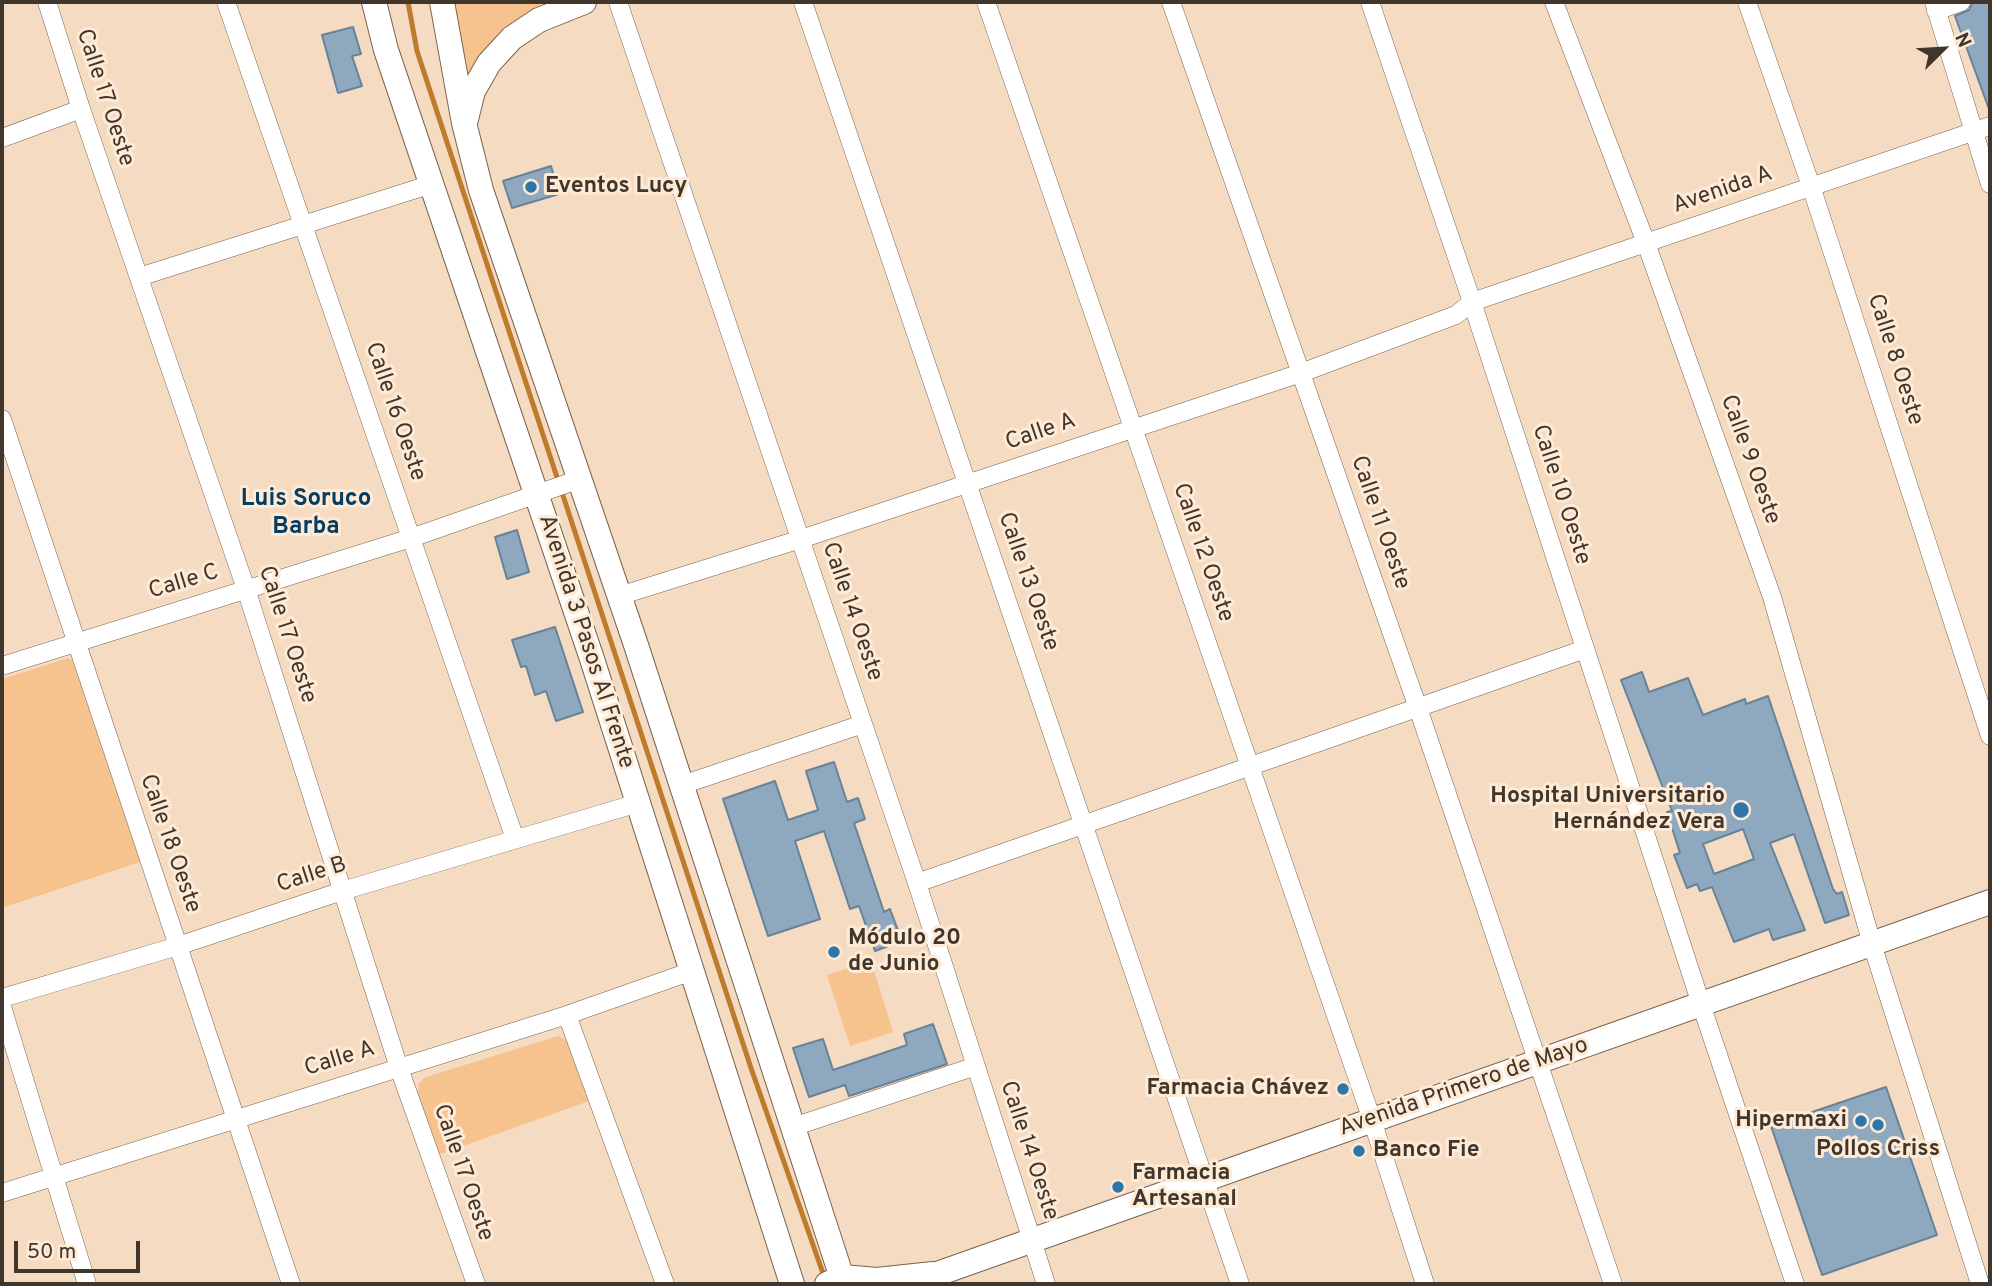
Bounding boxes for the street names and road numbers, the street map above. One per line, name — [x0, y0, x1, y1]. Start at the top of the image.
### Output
street label: Calle 17 Oeste — [69, 26, 139, 170]
street label: Avenida A — [1670, 161, 1776, 221]
street label: Calle 8 Oeste — [1860, 291, 1928, 429]
street label: Calle 16 Oeste — [357, 339, 431, 485]
street label: Calle 9 Oeste — [1713, 391, 1785, 529]
street label: Calle A — [1002, 408, 1080, 458]
street label: Calle 10 Oeste — [1524, 421, 1596, 569]
street label: Calle 11 Oeste — [1343, 453, 1415, 593]
street label: Calle 12 Oeste — [1165, 480, 1239, 626]
street label: Calle 13 Oeste — [990, 509, 1064, 655]
street label: Avenida 3 Pasos Al Frente — [531, 512, 639, 772]
street label: Calle 14 Oeste — [814, 539, 888, 685]
street label: Calle C — [146, 559, 222, 607]
street label: Calle 17 Oeste — [251, 563, 321, 707]
street label: Calle 18 Oeste — [132, 771, 206, 917]
street label: Calle B — [274, 852, 350, 900]
street label: Avenida Primero de Mayo — [1336, 1032, 1592, 1144]
street label: Calle A — [301, 1036, 379, 1084]
street label: Calle 14 Oeste — [993, 1078, 1063, 1224]
street label: Calle 17 Oeste — [426, 1101, 498, 1245]

